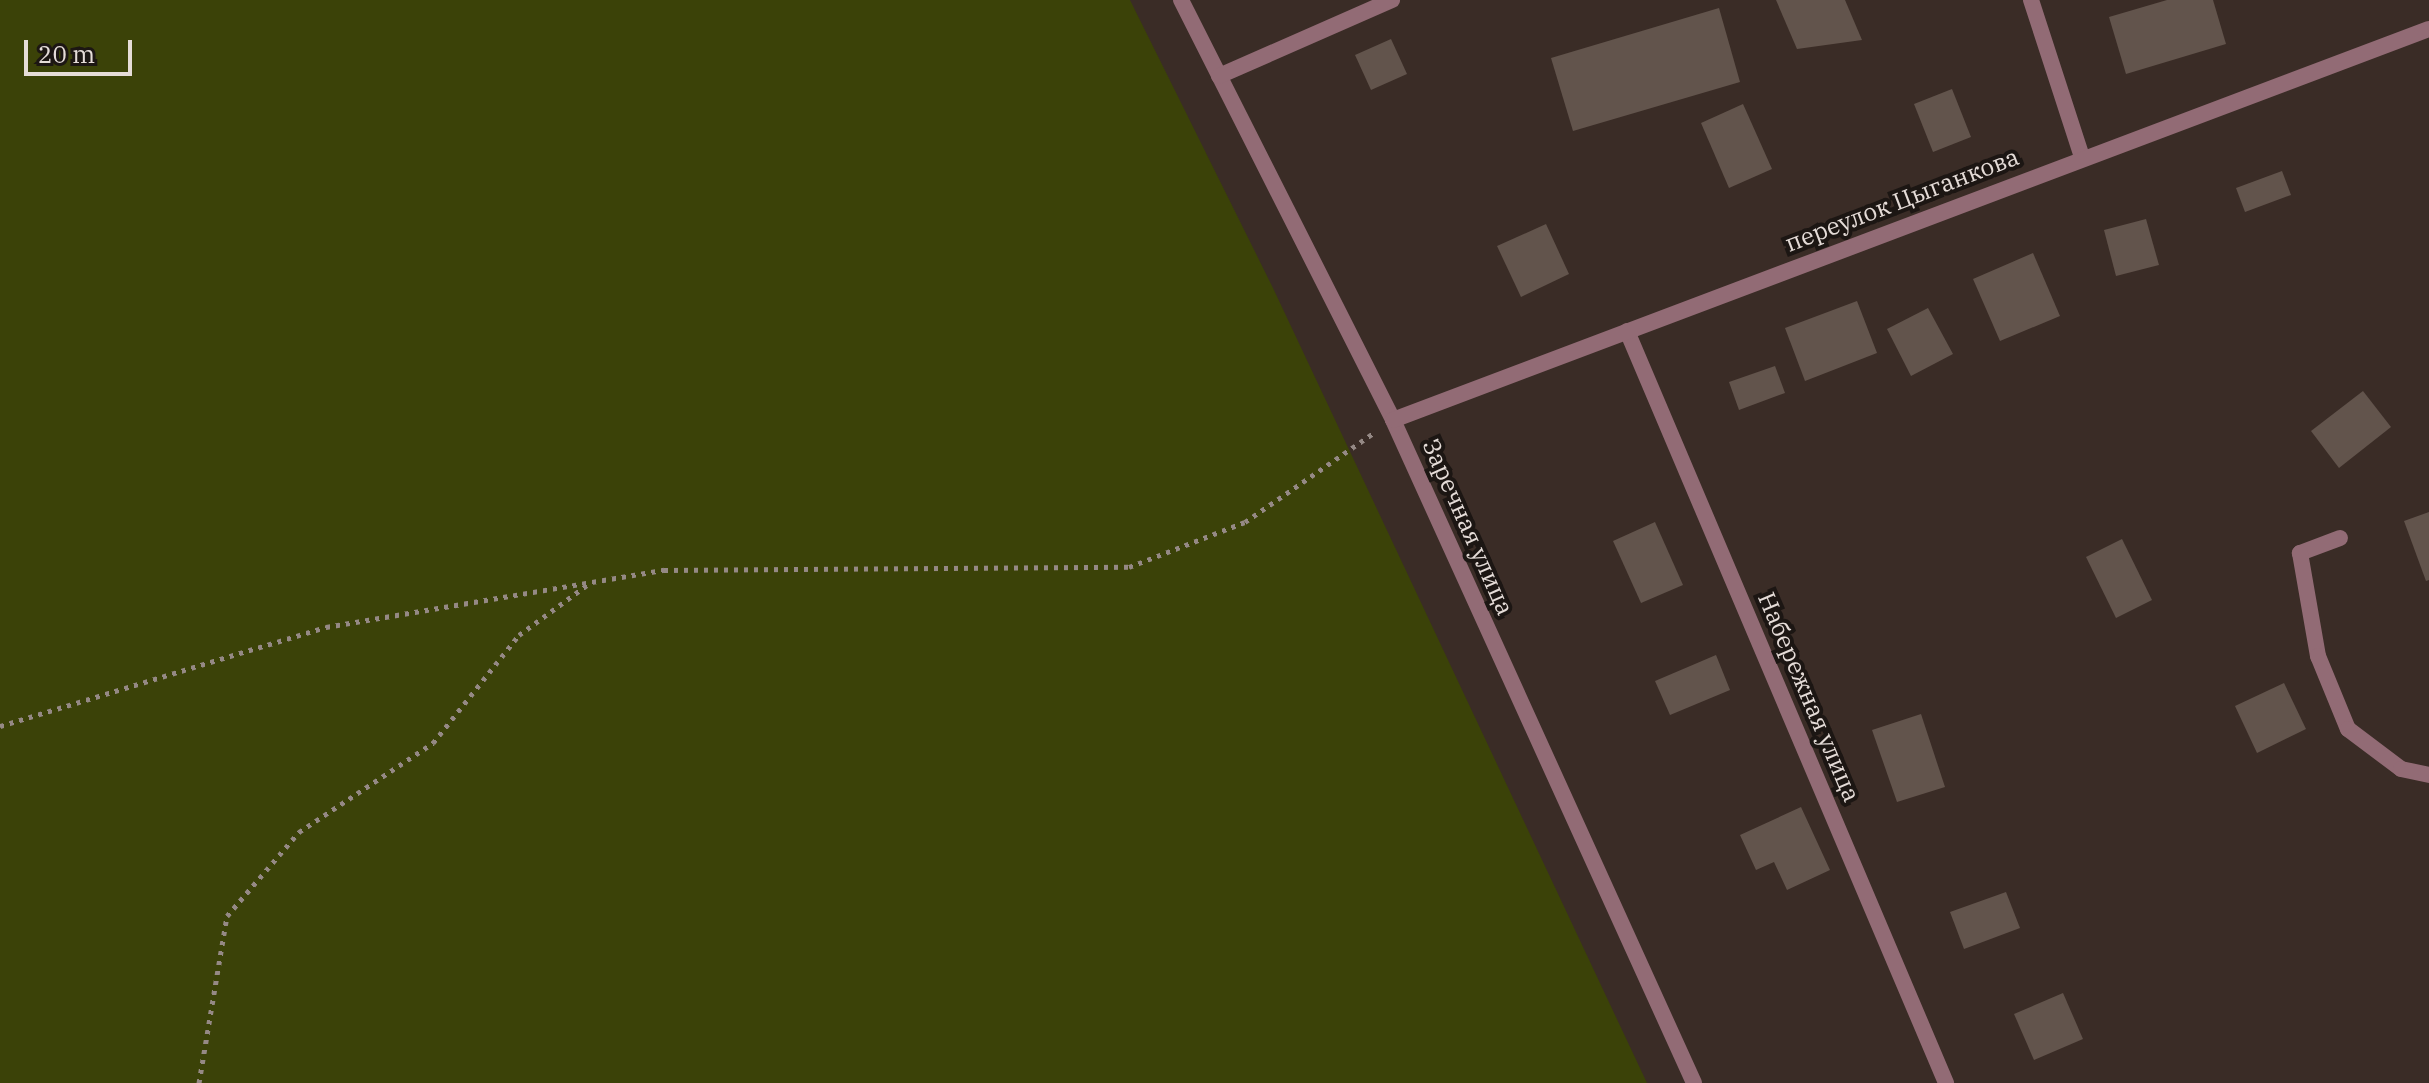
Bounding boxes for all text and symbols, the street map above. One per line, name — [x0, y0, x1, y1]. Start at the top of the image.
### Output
scale bar — [28, 24, 136, 74]
text: 20 m — [38, 38, 95, 70]
street label: переулок Цыганкова — [1781, 142, 2023, 258]
street label: Заречная улица — [1416, 434, 1520, 620]
street label: Набережная улица — [1752, 588, 1866, 806]

